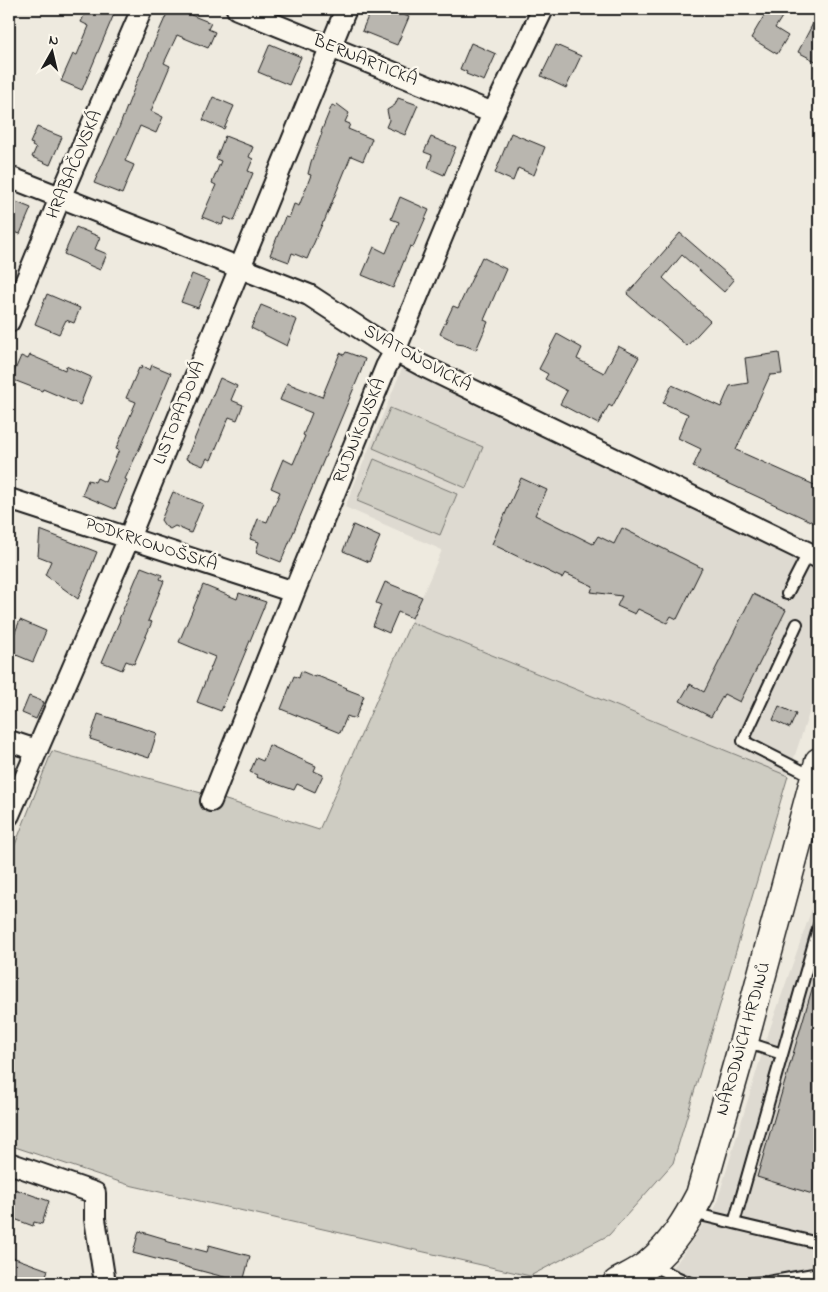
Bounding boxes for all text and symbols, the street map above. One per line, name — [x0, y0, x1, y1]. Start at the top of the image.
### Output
north arrow — [28, 28, 78, 78]
street label: BERNARTICKÁ — [308, 28, 421, 94]
text: N — [47, 30, 60, 52]
street label: HRABAČOVSKÁ — [40, 107, 110, 223]
street label: SVATOŇOVICKÁ — [358, 319, 476, 399]
street label: LISTOPADOVÁ — [147, 357, 213, 469]
street label: RUDNÍKOVSKÁ — [327, 375, 393, 487]
street label: PODKRKONOŠSKÁ — [81, 511, 221, 579]
street label: NÁRODNÍCH HRDINŮ — [710, 959, 778, 1119]

